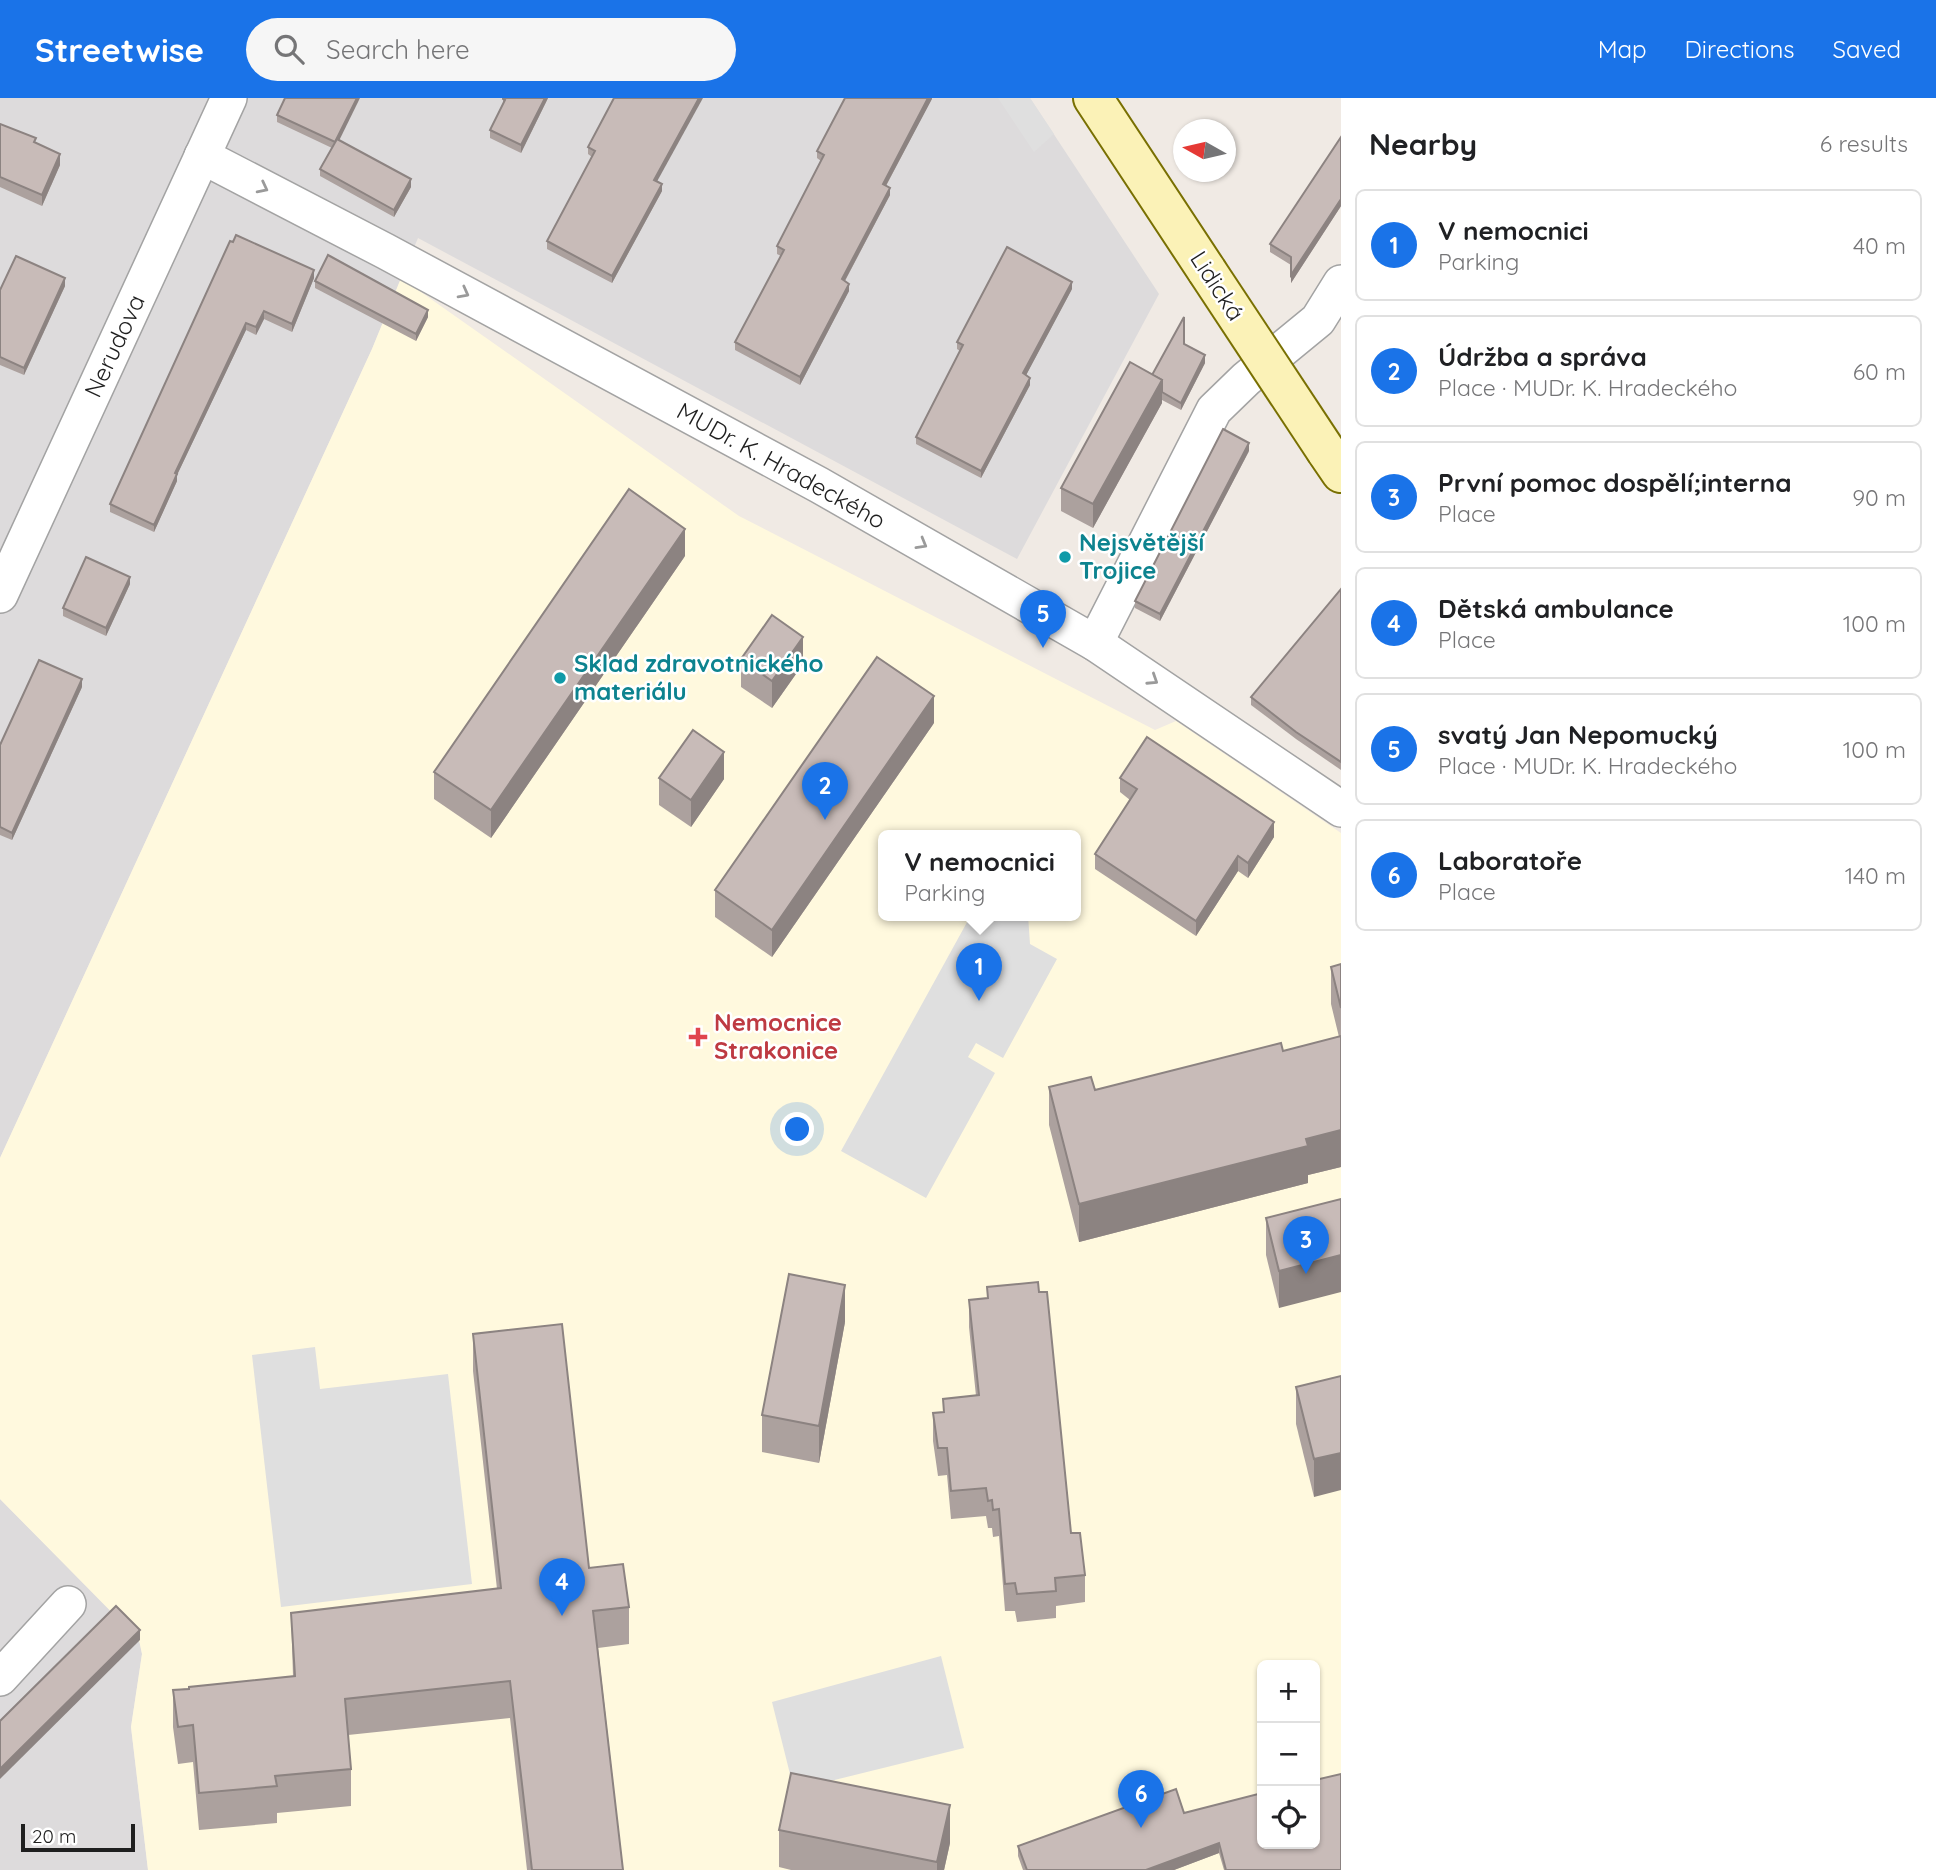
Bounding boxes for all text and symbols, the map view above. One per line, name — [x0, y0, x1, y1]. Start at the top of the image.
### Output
search box — [246, 18, 736, 81]
text: Streetwise — [35, 29, 204, 70]
icon: search — [270, 30, 308, 68]
text: Search here — [326, 33, 470, 66]
text: Map — [1598, 34, 1647, 64]
text: Directions — [1685, 34, 1795, 64]
text: Saved — [1833, 34, 1901, 64]
north arrow — [1173, 119, 1236, 182]
text: Nearby — [1369, 125, 1477, 163]
text: 6 results — [1820, 129, 1908, 158]
one-way arrow — [256, 179, 268, 193]
text: V nemocnici — [1438, 214, 1589, 247]
text: 1 — [1390, 231, 1398, 260]
text: 40 m — [1853, 231, 1906, 260]
street label: Lidická — [1184, 245, 1251, 326]
text: Parking — [1438, 247, 1519, 276]
one-way arrow — [457, 285, 469, 299]
street label: Nerudova — [77, 289, 151, 402]
text: Údržba a správa — [1438, 340, 1647, 373]
text: 2 — [1387, 357, 1401, 386]
text: 60 m — [1853, 357, 1906, 386]
text: Place · MUDr. K. Hradeckého — [1438, 373, 1737, 402]
street label: MUDr. K. Hradeckého — [672, 395, 891, 535]
text: První pomoc dospělí;interna — [1438, 466, 1791, 499]
text: 3 — [1388, 483, 1400, 512]
text: 90 m — [1852, 483, 1906, 512]
text: Place — [1438, 499, 1496, 528]
place label: Nejsvětější Trojice — [1079, 527, 1206, 585]
one-way arrow — [914, 536, 927, 549]
marker: Nejsvětější Trojice — [1057, 549, 1073, 565]
pin: 5 — [1020, 590, 1066, 648]
text: Dětská ambulance — [1438, 592, 1674, 625]
text: 4 — [1387, 609, 1401, 638]
text: 100 m — [1843, 609, 1906, 638]
text: Place — [1438, 625, 1496, 654]
place label: Sklad zdravotnického materiálu — [574, 648, 824, 706]
marker: Sklad zdravotnického materiálu — [552, 670, 568, 686]
one-way arrow — [1145, 672, 1158, 685]
text: svatý Jan Nepomucký — [1438, 718, 1718, 751]
text: 5 — [1387, 735, 1401, 764]
text: 100 m — [1843, 735, 1906, 764]
text: Place · MUDr. K. Hradeckého — [1438, 751, 1737, 780]
pin: 2 — [802, 762, 848, 820]
popup — [878, 830, 1081, 921]
text: Laboratoře — [1438, 844, 1582, 877]
text: V nemocnici — [904, 845, 1055, 878]
text: 6 — [1388, 861, 1400, 890]
text: 140 m — [1845, 861, 1906, 890]
text: Place — [1438, 877, 1496, 906]
text: Parking — [904, 878, 985, 907]
pin: 1 — [956, 943, 1002, 1001]
place label: Nemocnice Strakonice — [714, 1007, 842, 1065]
marker: Nemocnice Strakonice — [688, 1027, 708, 1047]
your location — [780, 1112, 814, 1146]
pin: 3 — [1283, 1216, 1329, 1274]
pin: 4 — [539, 1558, 585, 1616]
map controls — [1257, 1660, 1320, 1849]
button: + — [1257, 1660, 1320, 1723]
button: − — [1257, 1723, 1320, 1786]
pin: 6 — [1118, 1770, 1164, 1828]
button: locate — [1257, 1786, 1320, 1849]
scale bar — [21, 1821, 135, 1853]
text: 20 m — [32, 1824, 76, 1848]

